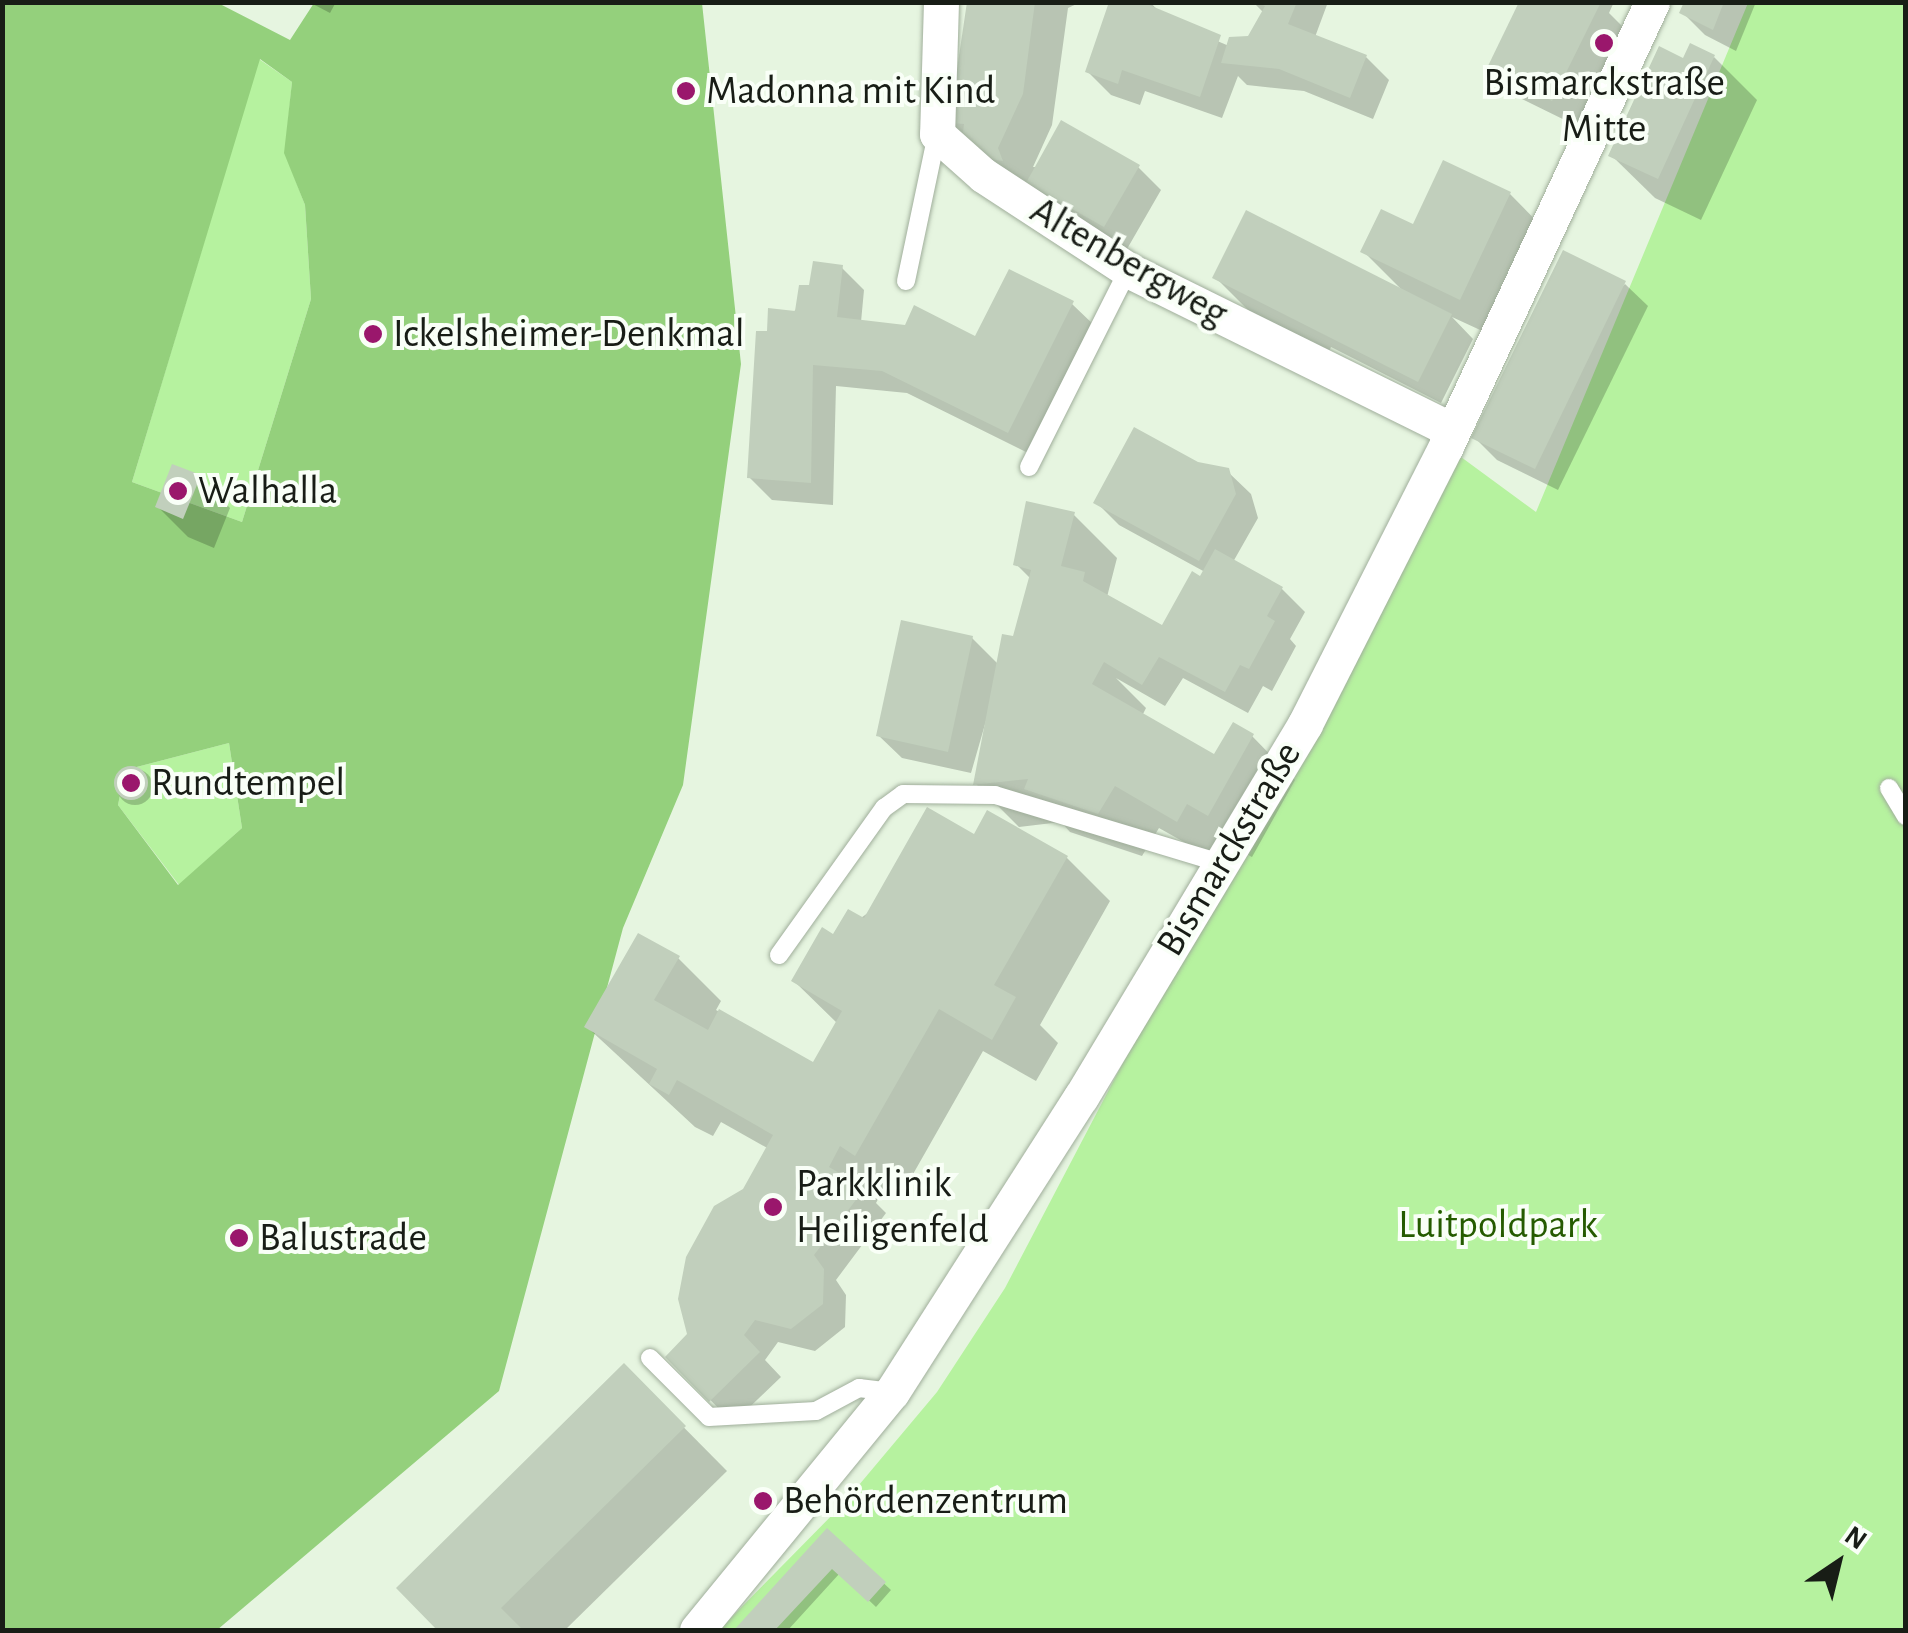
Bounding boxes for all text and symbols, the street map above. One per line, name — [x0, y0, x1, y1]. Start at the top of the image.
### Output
marker: Bismarckstraße Mitte — [1593, 32, 1615, 54]
place label: Bismarckstraße Mitte — [1483, 59, 1725, 153]
place label: Madonna mit Kind — [706, 67, 995, 115]
marker: Madonna mit Kind — [675, 80, 697, 102]
street label: Altenbergweg — [1022, 186, 1236, 338]
place label: Ickelsheimer-Denkmal — [393, 310, 745, 358]
marker: Ickelsheimer-Denkmal — [362, 323, 384, 345]
place label: Walhalla — [198, 467, 337, 515]
marker: Walhalla — [167, 480, 189, 502]
street label: Bismarckstraße — [1146, 733, 1312, 965]
place label: Rundtempel — [151, 759, 345, 807]
marker: Rundtempel — [120, 772, 142, 794]
place label: Parkklinik Heiligenfeld — [796, 1160, 989, 1254]
marker: Parkklinik Heiligenfeld — [760, 1194, 786, 1220]
park label: Luitpoldpark — [1398, 1201, 1598, 1249]
place label: Balustrade — [259, 1214, 427, 1262]
marker: Balustrade — [228, 1227, 250, 1249]
place label: Behördenzentrum — [783, 1477, 1068, 1525]
marker: Behördenzentrum — [752, 1490, 774, 1512]
north arrow — [1788, 1513, 1888, 1613]
text: N — [1839, 1521, 1871, 1555]

